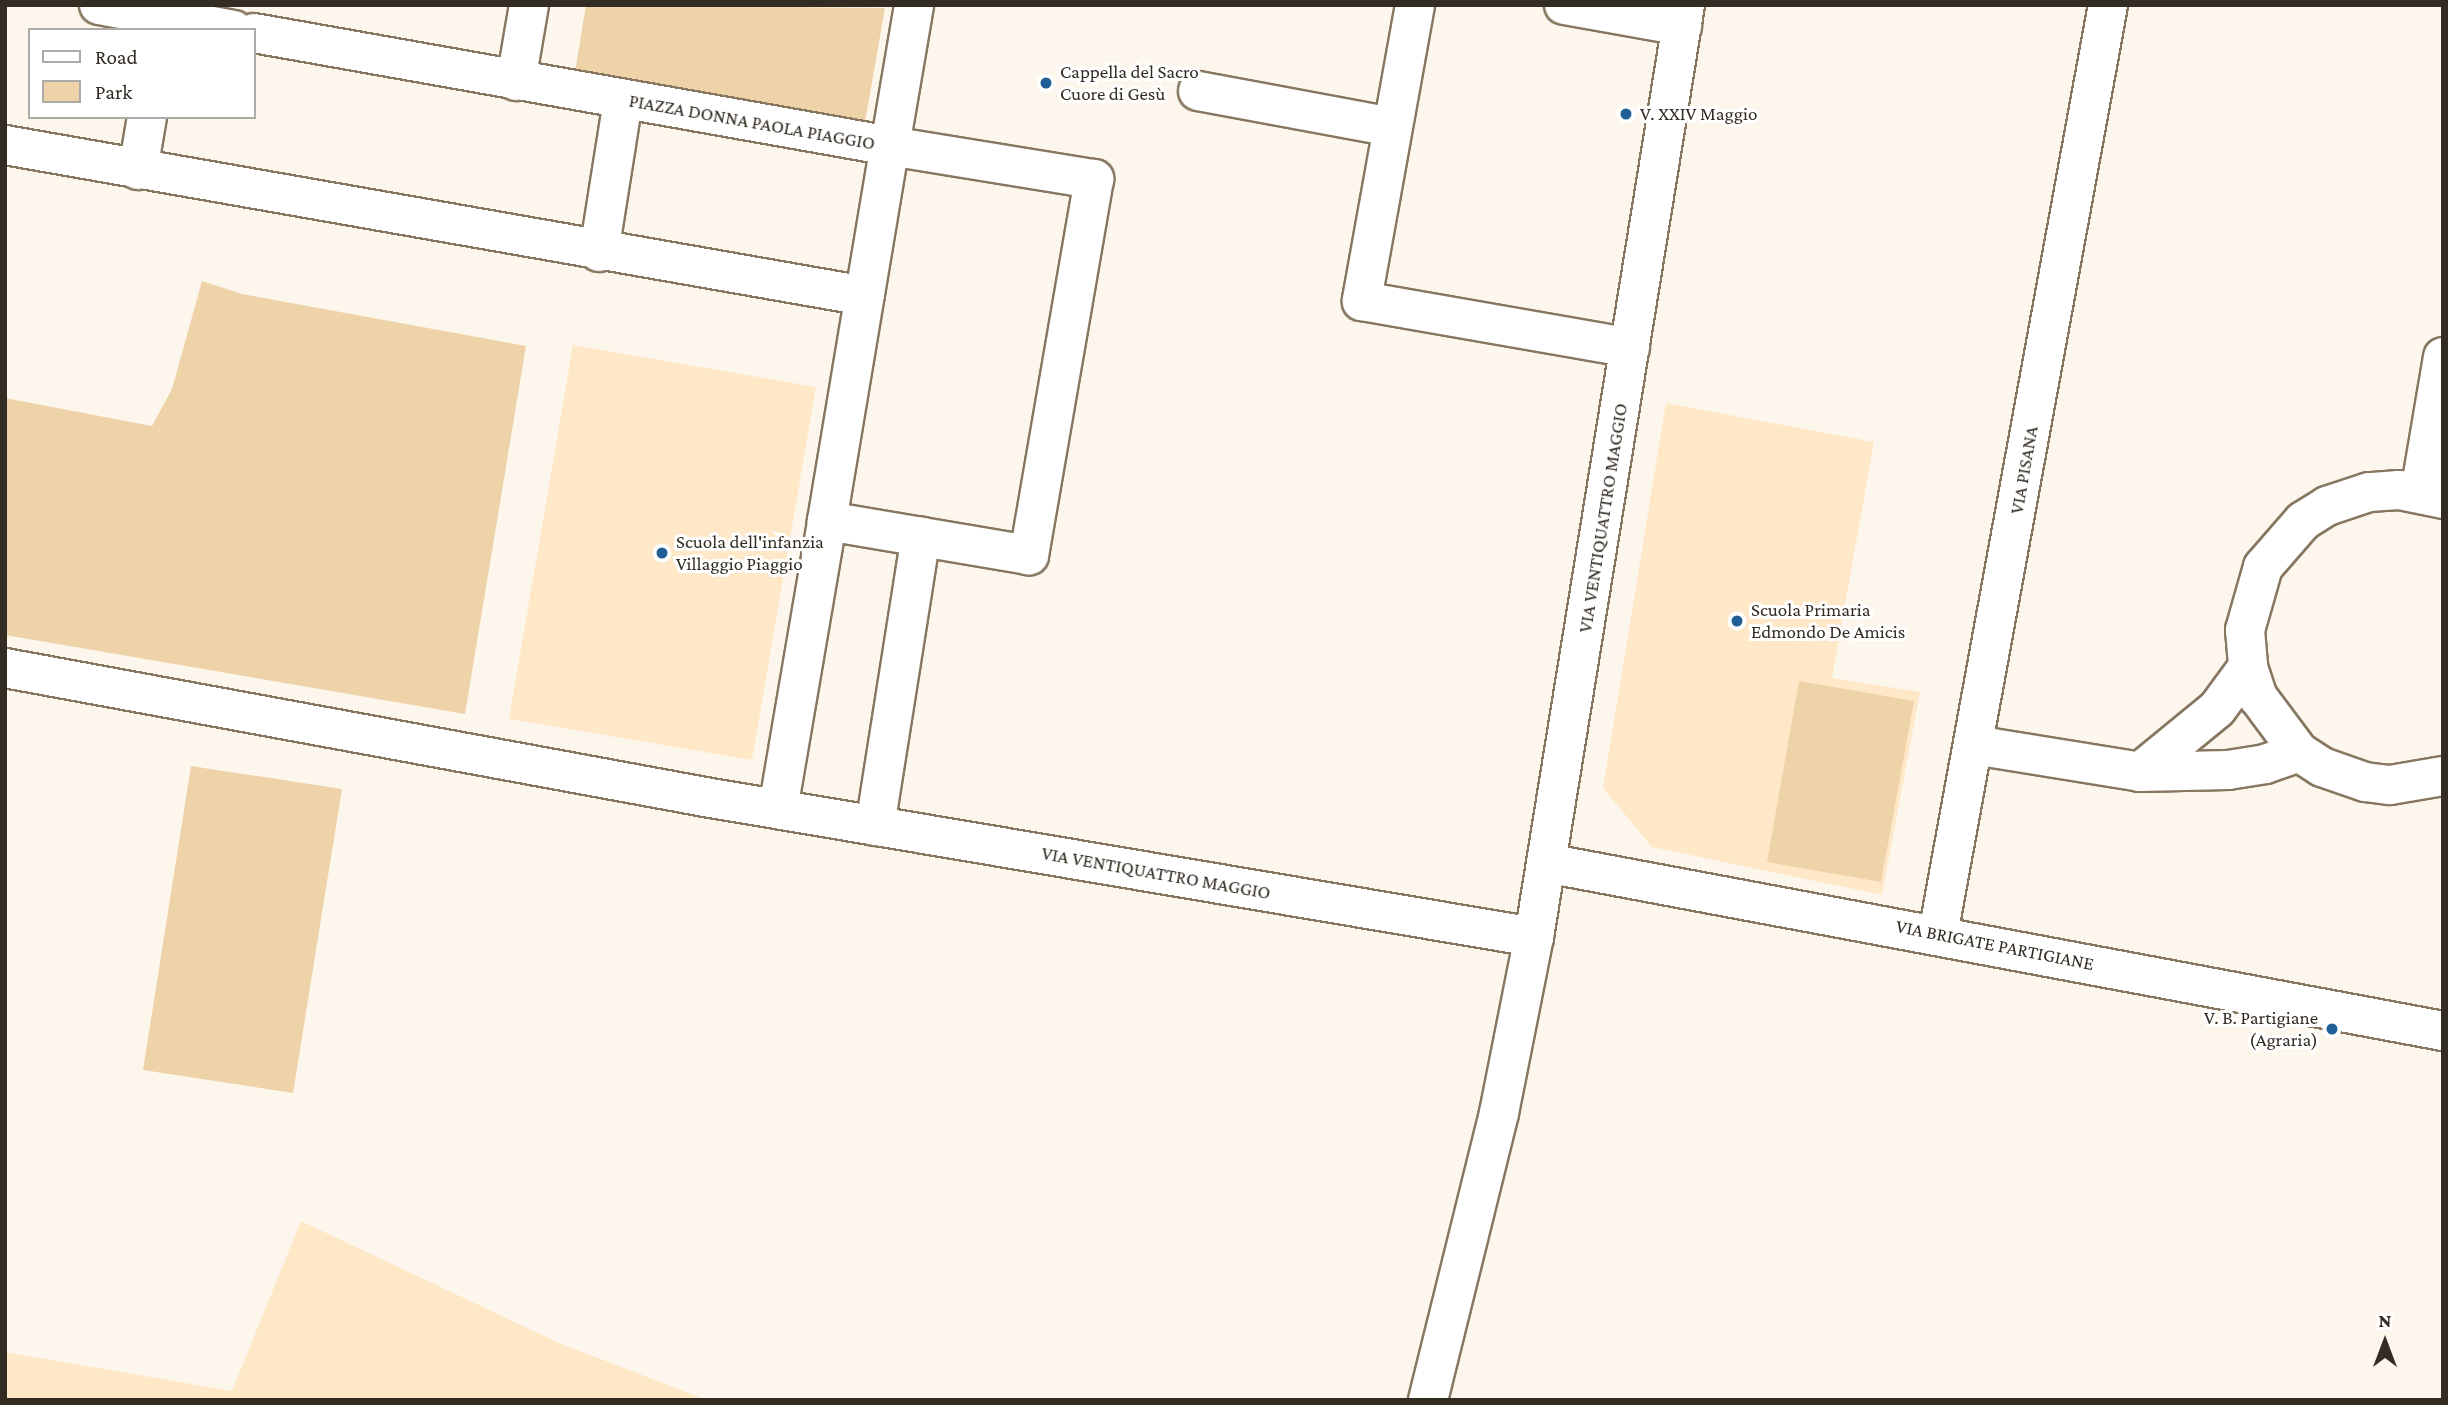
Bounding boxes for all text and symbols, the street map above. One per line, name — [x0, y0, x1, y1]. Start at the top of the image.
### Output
legend — [28, 28, 256, 119]
text: Road — [95, 45, 138, 69]
place label: Cappella del Sacro Cuore di Gesù — [1060, 61, 1199, 105]
marker: Cappella del Sacro Cuore di Gesù — [1038, 75, 1054, 91]
text: Park — [95, 80, 132, 104]
street label: PIAZZA DONNA PAOLA PIAGGIO — [627, 89, 877, 155]
place label: V. XXIV Maggio — [1640, 103, 1757, 125]
marker: V. XXIV Maggio — [1618, 106, 1634, 122]
street label: VIA VENTIQUATTRO MAGGIO — [1574, 402, 1632, 634]
street label: VIA PISANA — [2005, 424, 2043, 516]
place label: Scuola dell'infanzia Villaggio Piaggio — [676, 531, 824, 575]
marker: Scuola dell'infanzia Villaggio Piaggio — [654, 545, 670, 561]
place label: Scuola Primaria Edmondo De Amicis — [1751, 599, 1905, 643]
marker: Scuola Primaria Edmondo De Amicis — [1729, 613, 1745, 629]
street label: VIA VENTIQUATTRO MAGGIO — [1040, 842, 1272, 904]
street label: VIA BRIGATE PARTIGIANE — [1894, 915, 2096, 975]
place label: V. B. Partigiane (Agraria) — [2204, 1007, 2318, 1051]
marker: V. B. Partigiane (Agraria) — [2324, 1021, 2340, 1037]
north arrow — [2350, 1307, 2420, 1377]
text: N — [2379, 1310, 2391, 1331]

